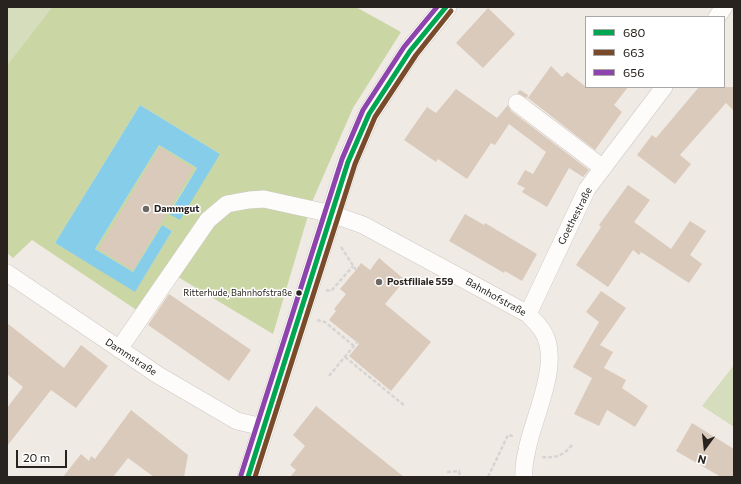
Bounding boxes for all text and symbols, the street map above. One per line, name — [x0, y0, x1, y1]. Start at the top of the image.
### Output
legend — [585, 16, 725, 88]
text: 680 — [623, 25, 645, 39]
text: 663 — [623, 45, 644, 59]
text: 656 — [623, 65, 644, 79]
street label: Goethestraße — [555, 185, 595, 247]
place label: Dammgut — [154, 203, 199, 215]
marker: Dammgut — [141, 204, 151, 214]
street label: Bahnhofstraße — [464, 275, 528, 319]
place label: Postfiliale 559 — [387, 276, 453, 288]
marker: Postfiliale 559 — [374, 277, 384, 287]
place label: Ritterhude, Bahnhofstraße — [183, 288, 292, 298]
marker: Ritterhude, Bahnhofstraße — [294, 288, 304, 298]
street label: Dammstraße — [103, 336, 159, 378]
north arrow — [685, 428, 725, 468]
scale bar — [18, 442, 69, 468]
text: 20 m — [23, 450, 50, 464]
text: N — [696, 453, 707, 467]

